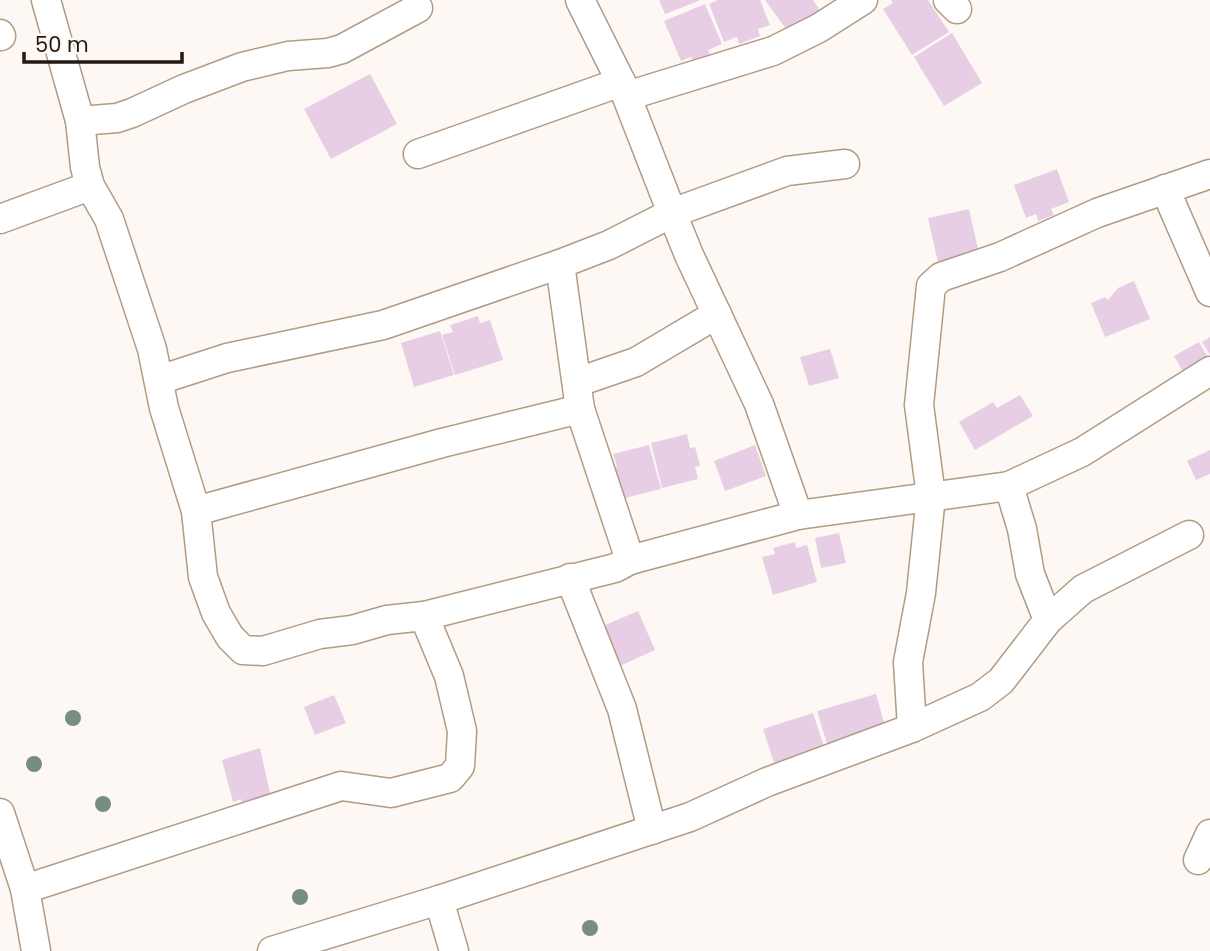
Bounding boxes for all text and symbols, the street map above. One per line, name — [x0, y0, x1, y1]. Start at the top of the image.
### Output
scale bar — [24, 21, 182, 65]
text: 50 m — [35, 30, 89, 59]

